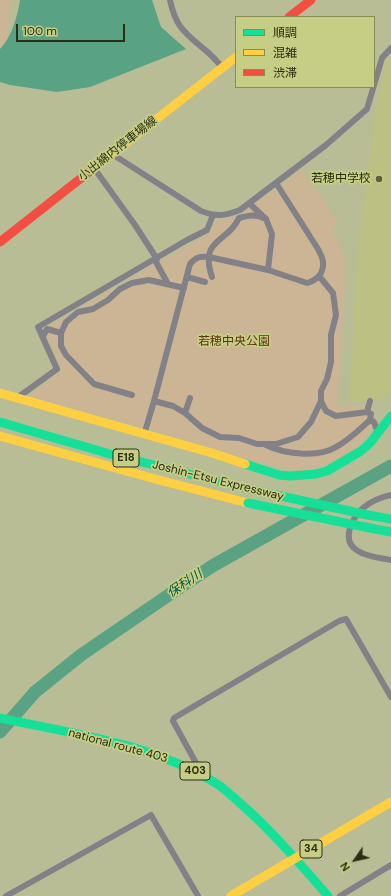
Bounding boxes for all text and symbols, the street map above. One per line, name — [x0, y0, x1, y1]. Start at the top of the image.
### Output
scale bar — [18, 16, 127, 42]
legend — [235, 16, 375, 88]
text: 100 m — [23, 23, 57, 39]
text: 順調 — [273, 25, 297, 41]
text: 混雑 — [273, 45, 297, 61]
text: 渋滞 — [273, 65, 297, 81]
street label: 小出綿内停車場線 — [76, 114, 160, 184]
place label: 若穂中学校 — [311, 172, 371, 186]
marker: 若穂中学校 — [374, 174, 384, 184]
park label: 若穂中央公園 — [198, 335, 270, 349]
road number: E18 — [113, 449, 139, 467]
street label: Joshin-Etsu Expressway — [151, 458, 285, 504]
water label: 保科川 — [164, 567, 206, 601]
street label: national route 403 — [67, 726, 169, 766]
road number: 403 — [180, 762, 210, 780]
road number: 34 — [300, 840, 322, 858]
north arrow — [335, 840, 375, 880]
text: N — [337, 859, 353, 874]

